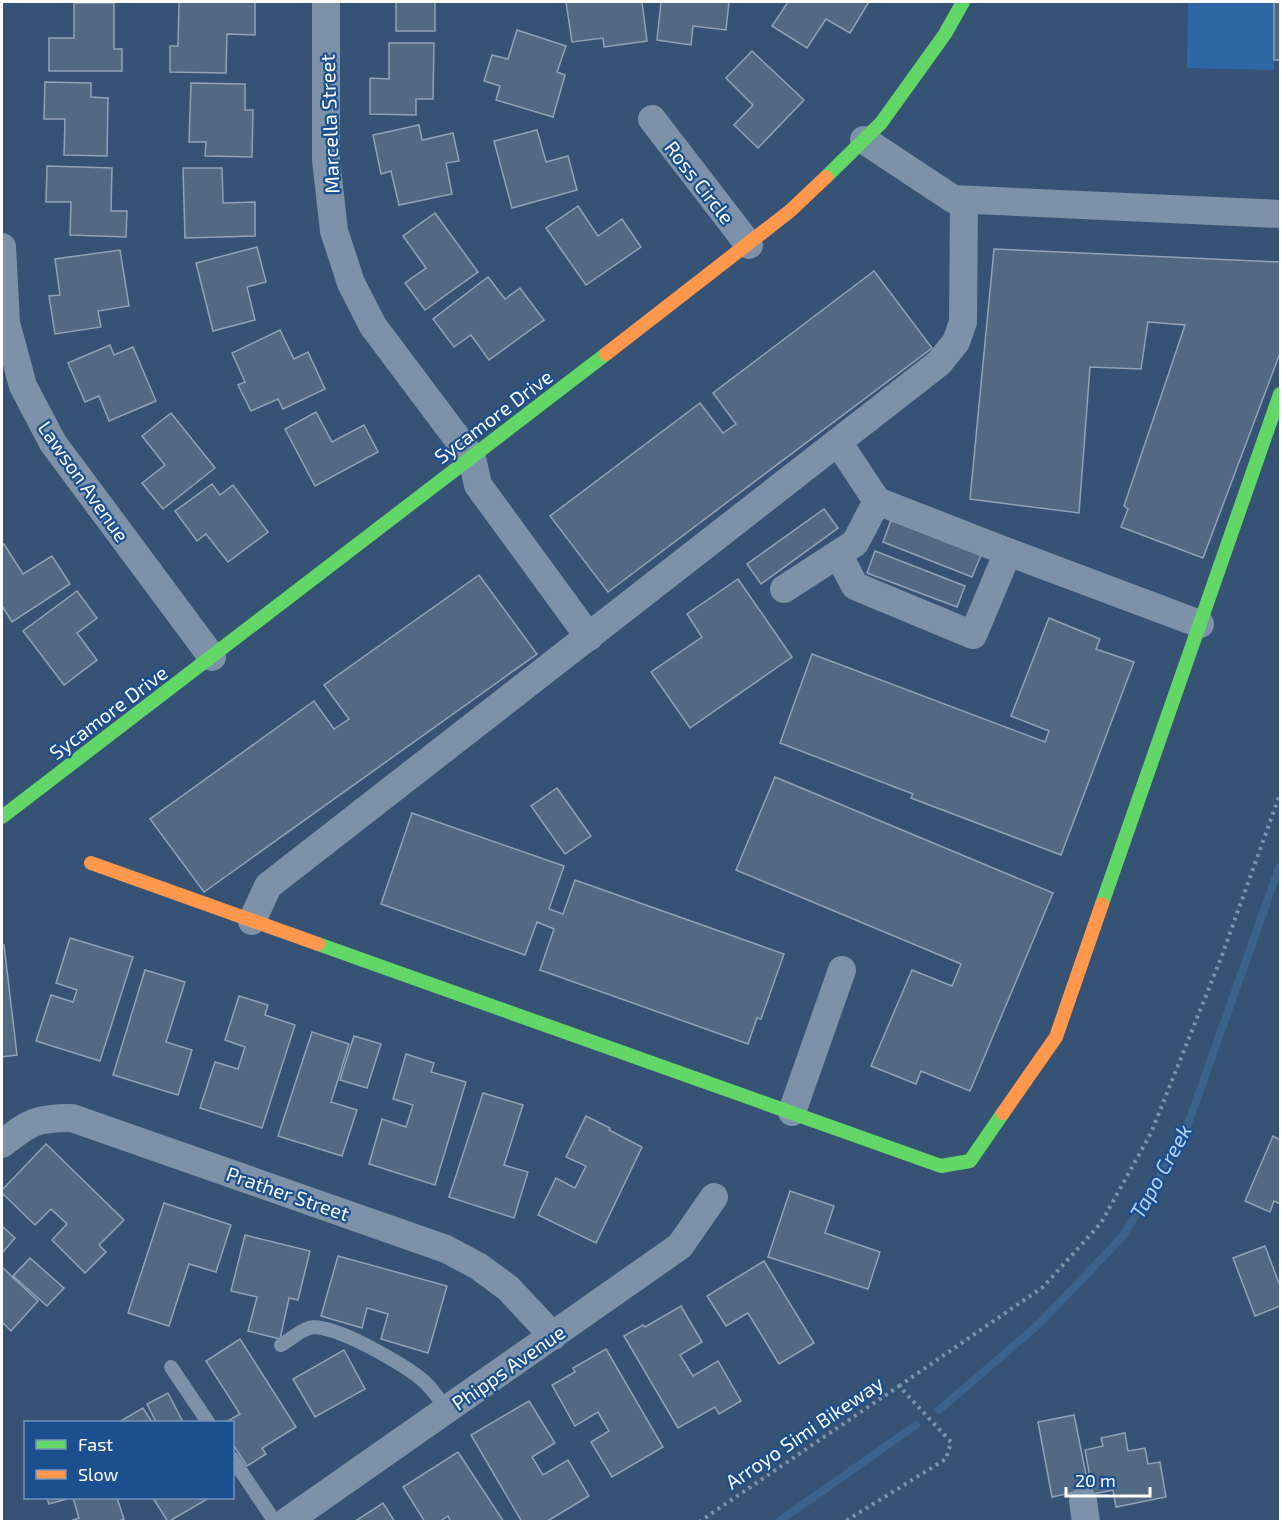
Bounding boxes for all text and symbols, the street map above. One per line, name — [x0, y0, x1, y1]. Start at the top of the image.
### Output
street label: Marcella Street — [315, 53, 343, 194]
street label: Ross Circle — [660, 136, 740, 228]
street label: Sycamore Drive — [429, 364, 557, 468]
street label: Lawson Avenue — [33, 416, 135, 546]
street label: Sycamore Drive — [44, 660, 172, 764]
water label: Tapo Creek — [1124, 1119, 1196, 1223]
street label: Prather Street — [223, 1161, 353, 1225]
street label: Phipps Avenue — [447, 1319, 569, 1415]
street label: Arroyo Simi Bikeway — [721, 1370, 888, 1494]
legend — [24, 1421, 234, 1499]
text: Fast — [78, 1433, 113, 1455]
scale bar — [1066, 1460, 1150, 1498]
text: Slow — [78, 1463, 119, 1485]
text: 20 m — [1075, 1469, 1116, 1491]

